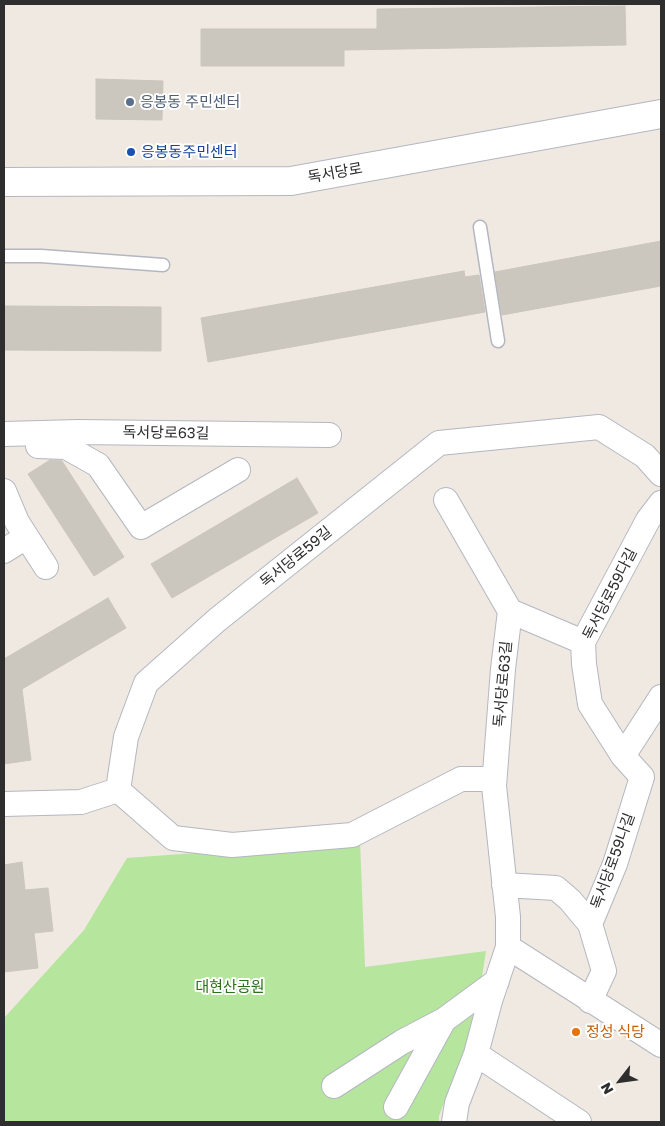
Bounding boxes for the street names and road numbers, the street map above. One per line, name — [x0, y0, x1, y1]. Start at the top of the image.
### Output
street label: 독서당로 — [306, 159, 364, 187]
street label: 독서당로63길 — [122, 423, 210, 443]
street label: 독서당로59길 — [257, 523, 335, 591]
street label: 독서당로59다길 — [579, 545, 641, 643]
street label: 독서당로63길 — [490, 640, 516, 728]
street label: 독서당로59나길 — [587, 811, 639, 911]

